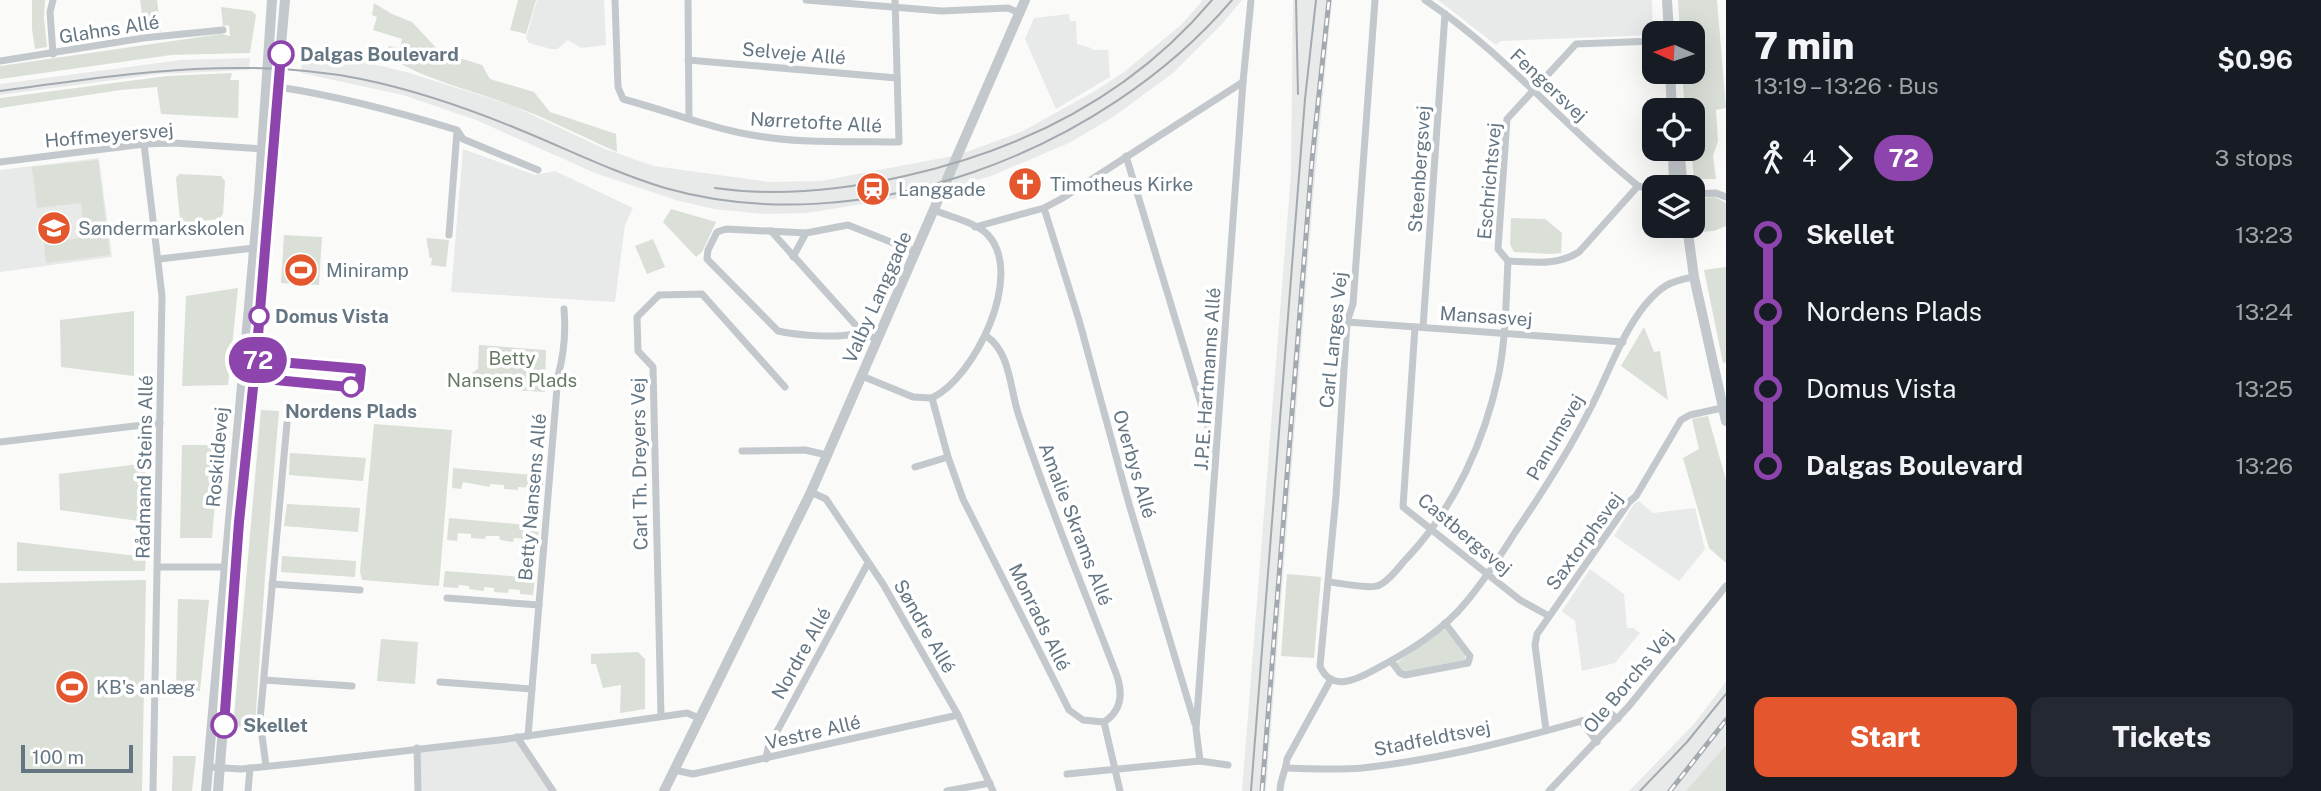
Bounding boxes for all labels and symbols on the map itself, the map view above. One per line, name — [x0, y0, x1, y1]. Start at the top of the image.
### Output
street label: Glahns Allé — [57, 10, 161, 48]
north arrow — [1642, 21, 1704, 84]
street label: Selveje Allé — [741, 37, 847, 69]
marker: Dalgas Boulevard — [268, 41, 294, 67]
place label: Dalgas Boulevard — [300, 43, 459, 65]
street label: Fengersvej — [1506, 44, 1592, 126]
street label: Steenbergsvej — [1404, 105, 1434, 233]
street label: Nørretofte Allé — [749, 108, 883, 136]
street label: Hoffmeyersvej — [44, 118, 174, 152]
street label: Eschrichtsvej — [1473, 122, 1505, 240]
church icon: Timotheus Kirke — [1006, 165, 1044, 203]
station icon: Langgade — [854, 170, 892, 208]
place label: Timotheus Kirke — [1050, 173, 1193, 195]
place label: Langgade — [898, 178, 986, 200]
school or university icon: Søndermarkskolen — [35, 209, 73, 247]
place label: Søndermarkskolen — [78, 217, 245, 239]
street label: Valby Langgade — [838, 228, 916, 366]
sports icon: Miniramp — [282, 251, 320, 289]
place label: Miniramp — [326, 259, 409, 281]
street label: Carl Langes Vej — [1315, 271, 1351, 409]
street label: J.P.E. Hartmanns Allé — [1190, 287, 1224, 471]
street label: Mansasvej — [1439, 302, 1533, 330]
place label: Domus Vista — [275, 305, 389, 327]
marker: Domus Vista — [249, 306, 269, 326]
line badge: 72 — [226, 337, 290, 383]
park label: Betty Nansens Plads — [447, 347, 577, 391]
street label: Rådmand Steins Allé — [131, 375, 157, 559]
marker: Nordens Plads — [341, 377, 361, 397]
street label: Carl Th. Dreyers Vej — [626, 377, 652, 551]
street label: Panumsvej — [1522, 390, 1588, 484]
place label: Nordens Plads — [285, 400, 417, 422]
street label: Roskildevej — [202, 406, 232, 508]
street label: Overbys Allé — [1109, 407, 1161, 521]
street label: Betty Nansens Allé — [514, 412, 550, 582]
street label: Amalie Skrams Allé — [1035, 440, 1117, 608]
street label: Castbergsvej — [1414, 488, 1516, 580]
street label: Saxtorphsvej — [1541, 488, 1627, 594]
street label: Monrads Allé — [1005, 560, 1075, 674]
street label: Søndre Allé — [890, 576, 960, 676]
street label: Nordre Allé — [767, 603, 835, 703]
street label: Ole Borchs Vej — [1579, 625, 1677, 737]
sports icon: KB's anlæg — [53, 668, 91, 706]
place label: KB's anlæg — [96, 676, 196, 698]
street label: Vestre Allé — [763, 710, 863, 754]
marker: Skellet — [211, 712, 237, 738]
place label: Skellet — [243, 714, 308, 736]
street label: Stadfeldtsvej — [1372, 716, 1492, 760]
scale bar — [21, 742, 133, 774]

